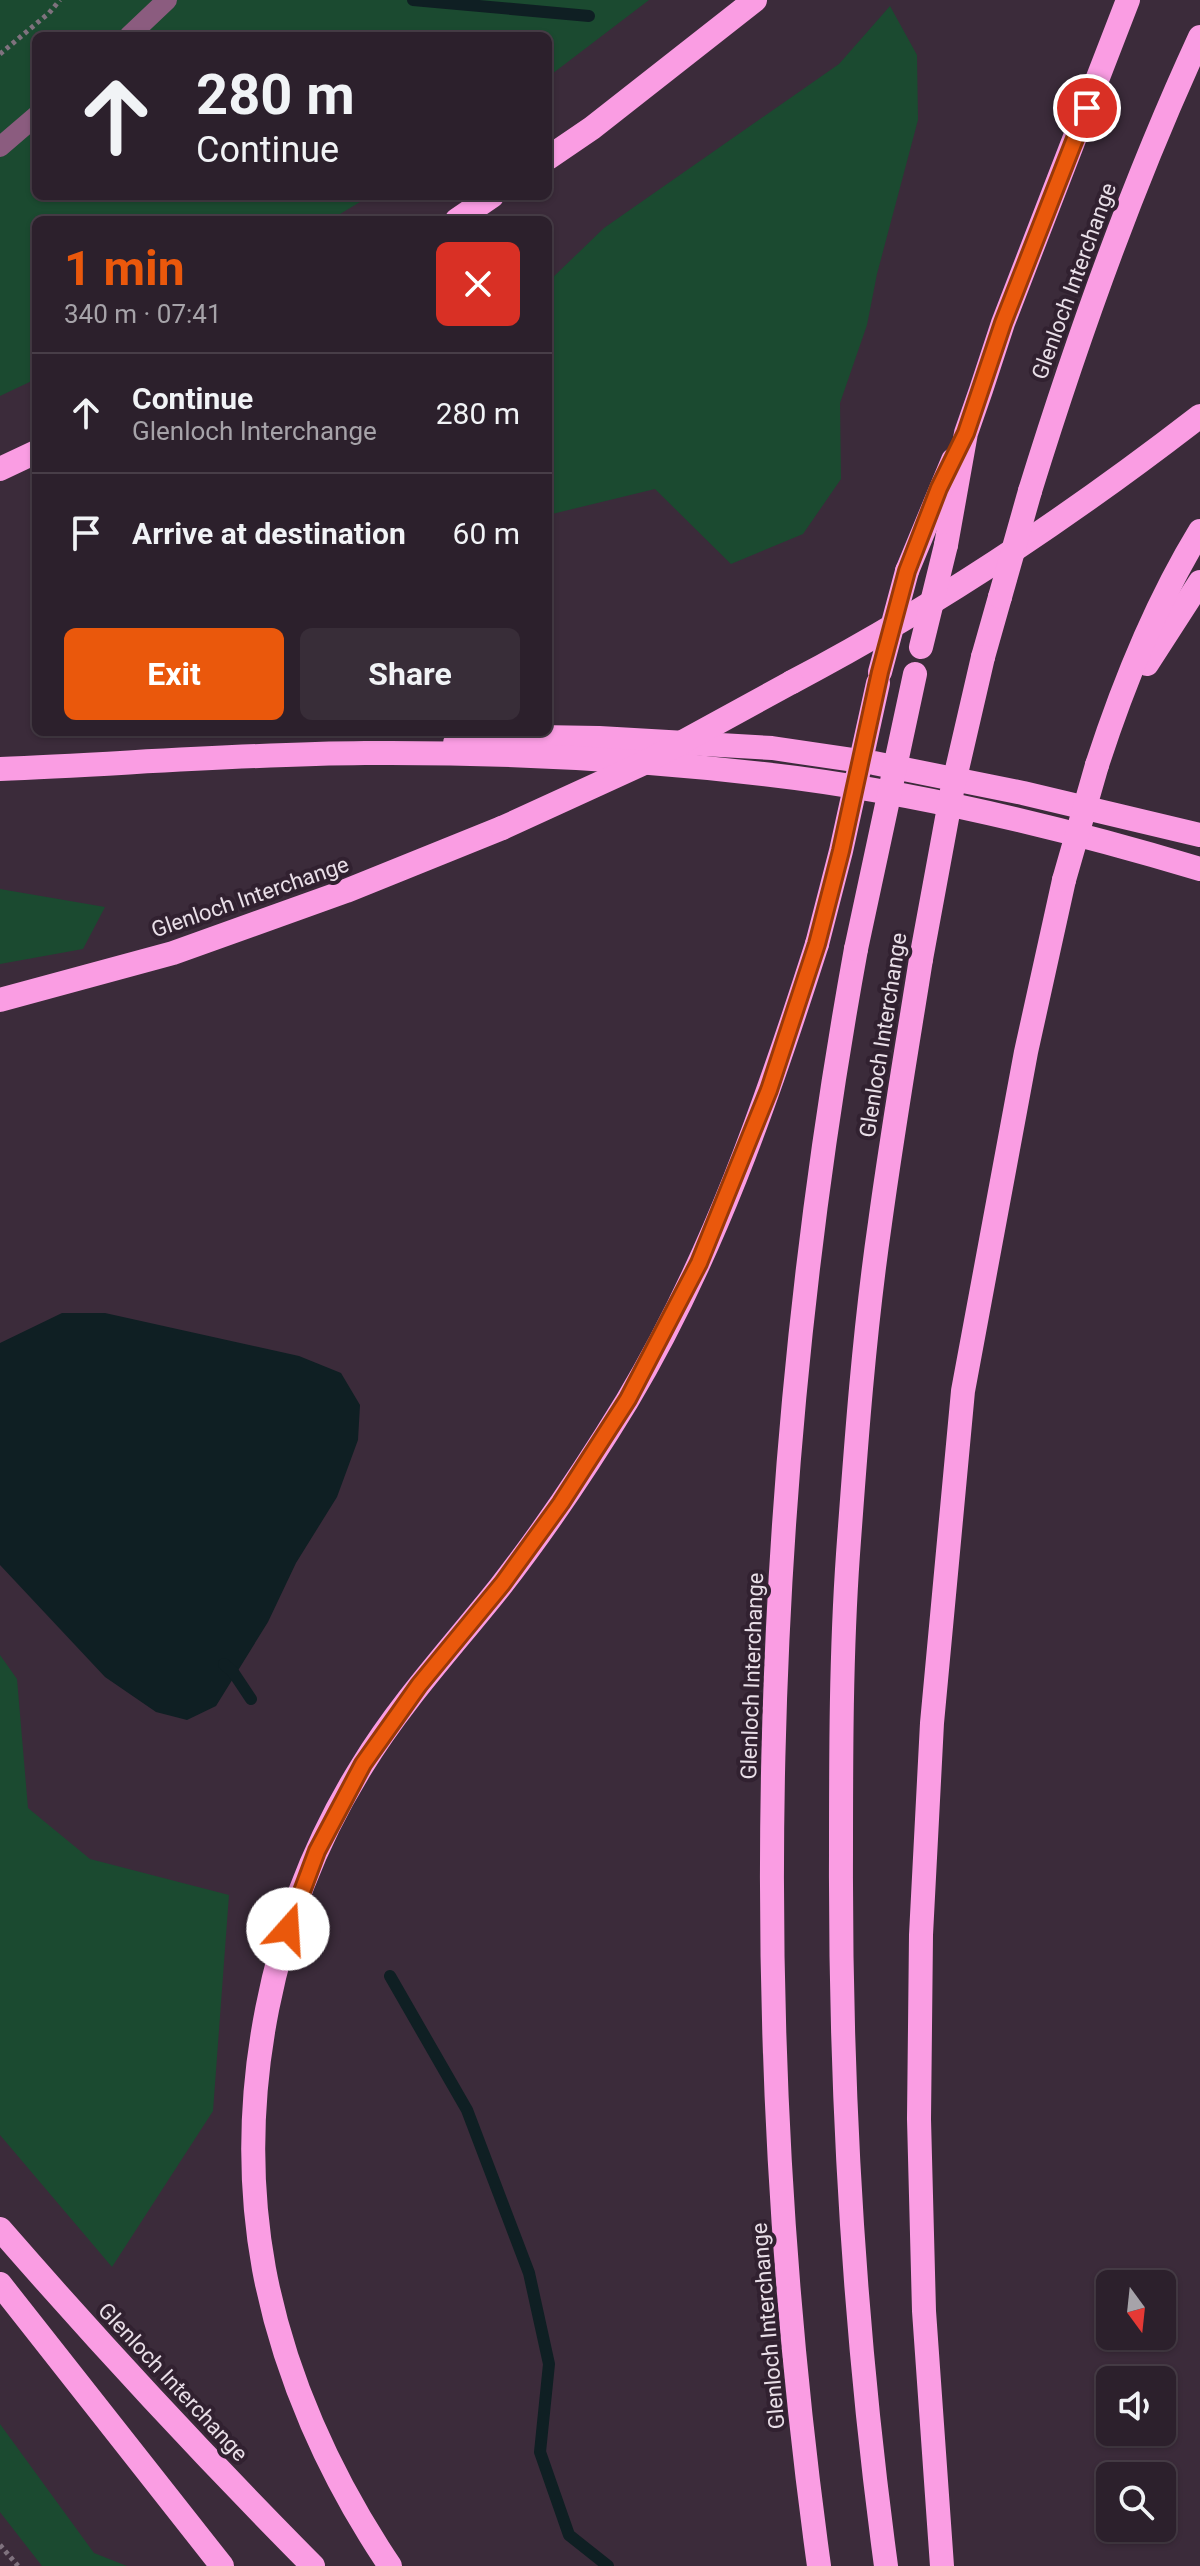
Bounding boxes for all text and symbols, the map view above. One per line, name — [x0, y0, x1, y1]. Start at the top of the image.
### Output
text: 280 m — [196, 62, 355, 128]
icon: ahead — [64, 64, 168, 168]
pin — [1053, 74, 1121, 142]
icon: arrive — [1065, 86, 1109, 130]
text: Continue — [196, 129, 339, 171]
street label: Glenloch Interchange — [1027, 179, 1121, 383]
text: 1 min — [64, 240, 185, 297]
button: close — [436, 242, 520, 326]
text: 340 m · 07:41 — [64, 299, 222, 329]
text: Continue — [132, 381, 253, 416]
icon: ahead — [64, 391, 108, 435]
text: 280 m — [436, 396, 520, 431]
text: Glenloch Interchange — [132, 416, 377, 446]
icon: arrive — [64, 511, 108, 555]
text: Arrive at destination — [132, 516, 406, 551]
text: 60 m — [453, 516, 520, 551]
button: Exit — [64, 628, 284, 720]
button: Share — [300, 628, 520, 720]
street label: Glenloch Interchange — [148, 851, 352, 943]
street label: Glenloch Interchange — [854, 931, 912, 1139]
street label: Glenloch Interchange — [736, 1572, 768, 1780]
position arrow — [246, 1887, 330, 1971]
street label: Glenloch Interchange — [747, 2222, 789, 2430]
north arrow — [1096, 2270, 1176, 2350]
map controls — [1096, 2270, 1176, 2542]
street label: Glenloch Interchange — [93, 2298, 253, 2466]
button: sound — [1096, 2366, 1176, 2446]
button: search — [1096, 2462, 1176, 2542]

